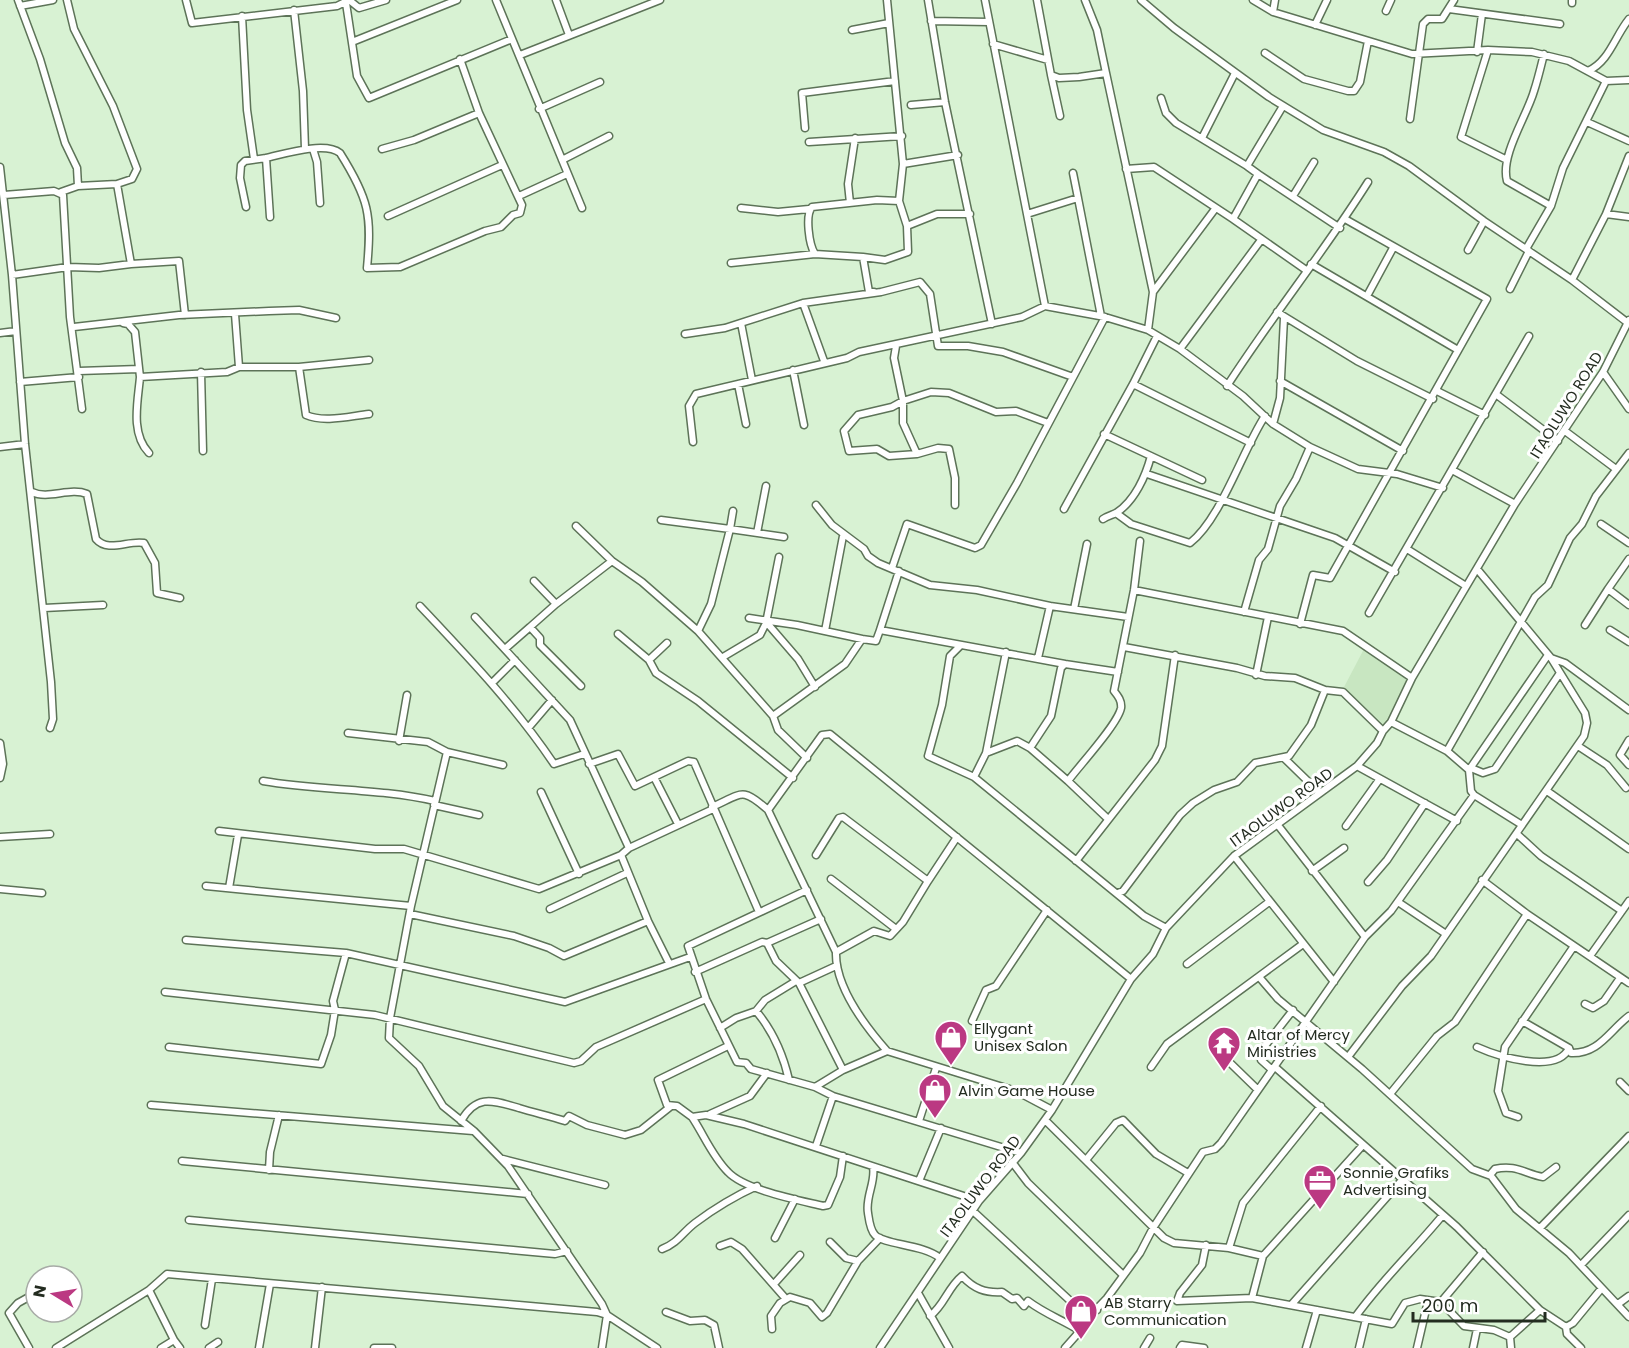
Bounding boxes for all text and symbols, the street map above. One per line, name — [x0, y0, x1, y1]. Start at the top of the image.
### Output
street label: ITAOLUWO ROAD — [1525, 348, 1607, 462]
street label: ITAOLUWO ROAD — [1225, 763, 1337, 851]
place label: Ellygant Unisex Salon — [974, 1018, 1068, 1056]
shop icon: Ellygant Unisex Salon — [933, 1019, 969, 1066]
place label: Altar of Mercy Ministries — [1247, 1024, 1350, 1062]
temple icon: Altar of Mercy Ministries — [1206, 1025, 1242, 1072]
shop icon: Alvin Game House — [917, 1072, 953, 1119]
place label: Alvin Game House — [958, 1080, 1095, 1101]
street label: ITAOLUWO ROAD — [935, 1131, 1025, 1241]
place label: Sonnie Grafiks Advertising — [1343, 1162, 1449, 1200]
office icon: Sonnie Grafiks Advertising — [1302, 1163, 1338, 1210]
north arrow — [24, 1264, 84, 1324]
text: N — [27, 1283, 52, 1299]
scale bar — [1413, 1285, 1545, 1323]
place label: AB Starry Communication — [1104, 1292, 1227, 1330]
shop icon: AB Starry Communication — [1063, 1293, 1099, 1340]
text: 200 m — [1422, 1293, 1478, 1318]

